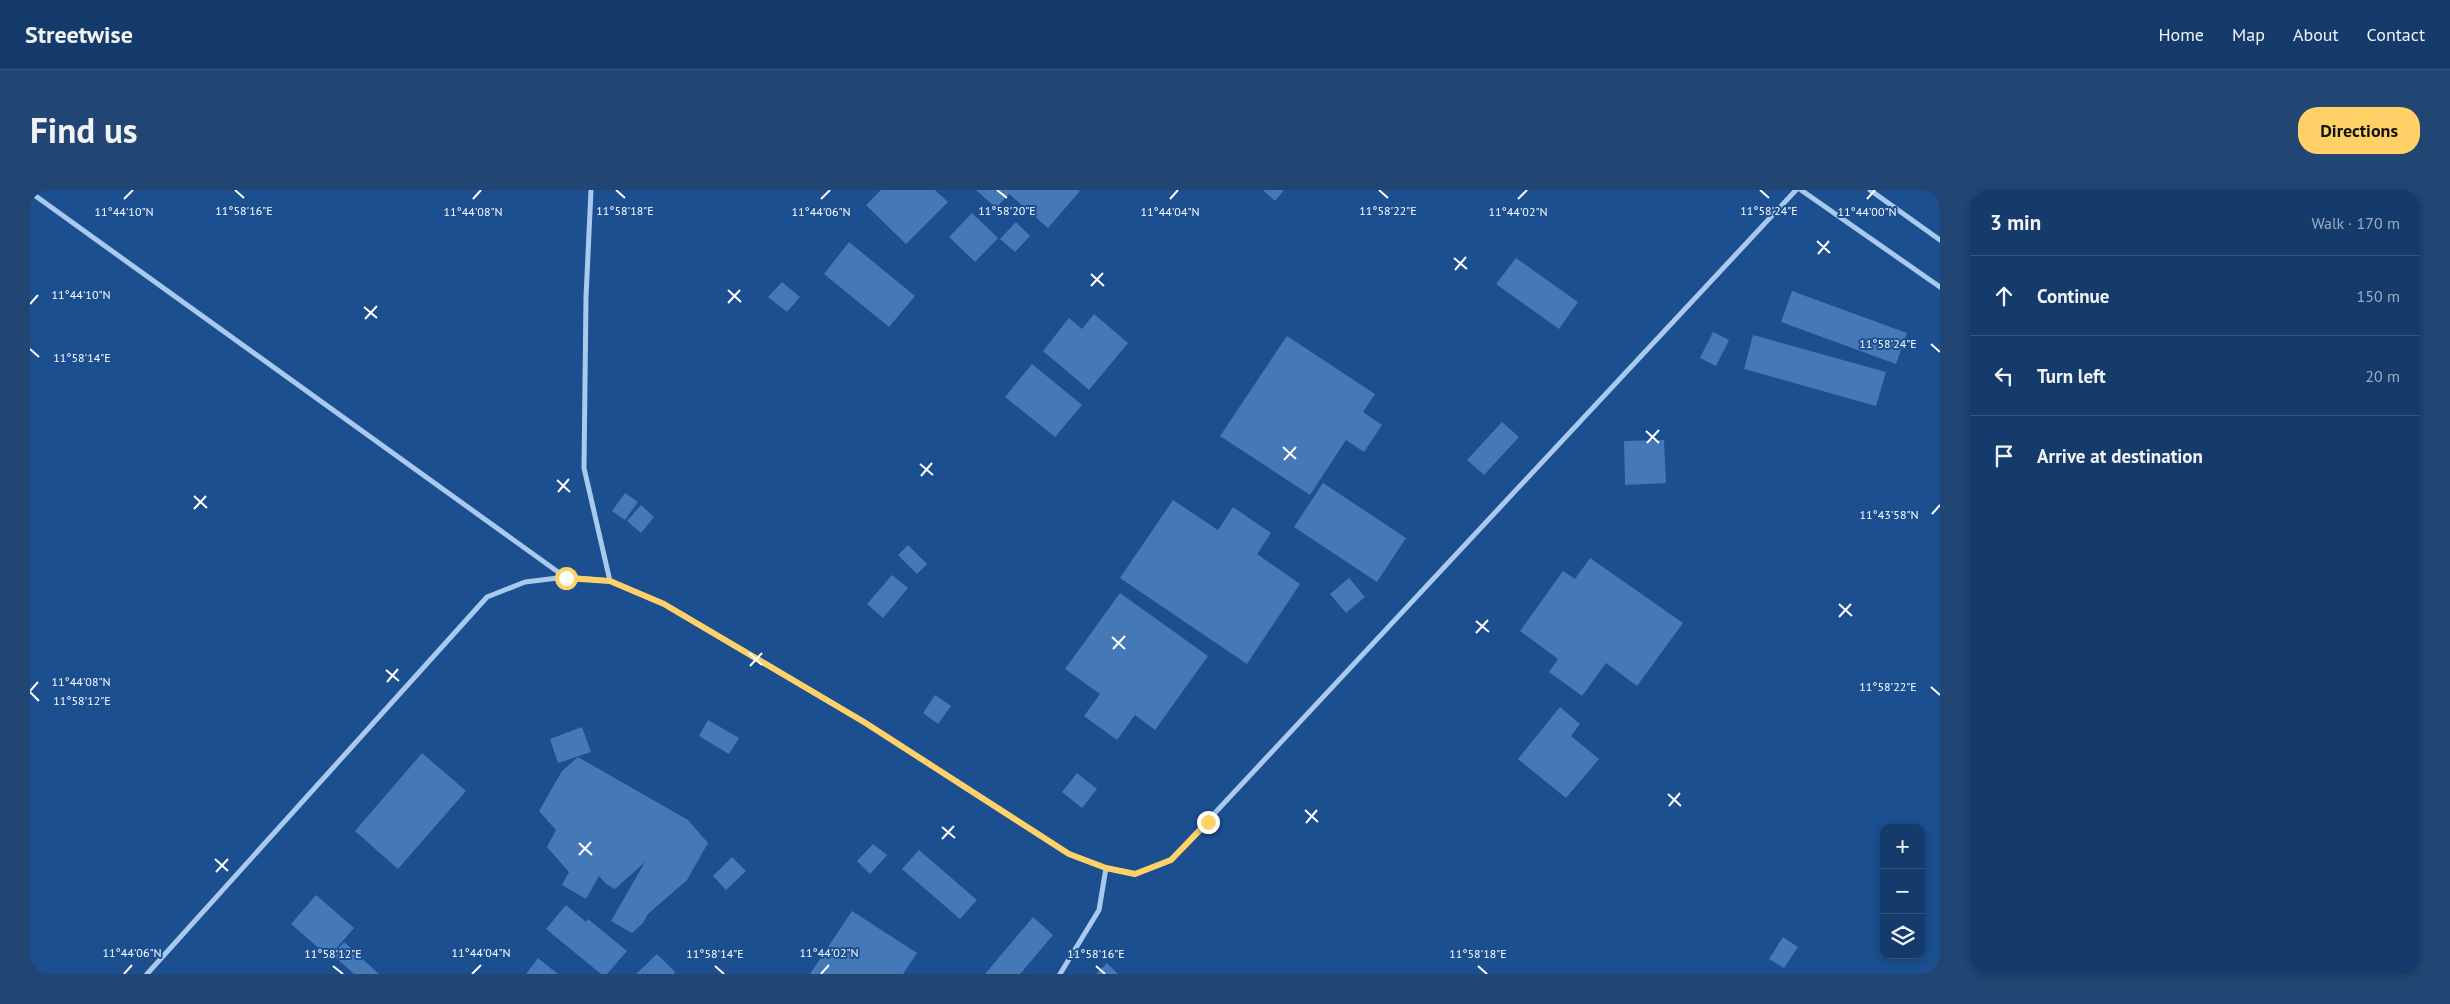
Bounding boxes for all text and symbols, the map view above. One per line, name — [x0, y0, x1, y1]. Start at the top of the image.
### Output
text: Streetwise — [25, 19, 133, 50]
text: Home — [2158, 23, 2204, 46]
text: Map — [2232, 23, 2265, 46]
text: About — [2293, 23, 2339, 46]
text: Contact — [2367, 23, 2425, 46]
text: Find us — [30, 107, 138, 153]
button: Directions — [2298, 107, 2420, 154]
text: 11°58'16"E — [215, 203, 273, 218]
text: 11°58'18"E — [596, 203, 654, 218]
text: 11°58'20"E — [978, 203, 1036, 218]
text: 11°58'22"E — [1359, 203, 1417, 218]
text: 11°58'24"E — [1740, 203, 1798, 218]
text: 11°44'10"N — [94, 204, 154, 219]
text: 11°44'08"N — [443, 204, 503, 219]
text: 11°44'06"N — [791, 204, 851, 219]
text: 11°44'04"N — [1140, 204, 1200, 219]
text: 11°44'02"N — [1488, 204, 1548, 219]
text: 11°44'00"N — [1837, 204, 1897, 219]
text: 3 min — [1990, 209, 2041, 236]
text: Walk · 170 m — [2311, 213, 2400, 233]
icon: ahead — [1990, 282, 2018, 310]
text: Continue — [2037, 284, 2109, 308]
text: 150 m — [2357, 286, 2400, 306]
text: 11°44'10"N — [51, 287, 111, 302]
text: 11°58'24"E — [1859, 336, 1917, 351]
text: 11°58'14"E — [53, 350, 111, 365]
icon: left — [1990, 362, 2018, 390]
text: Turn left — [2037, 364, 2106, 388]
text: 20 m — [2365, 366, 2400, 386]
icon: arrive — [1990, 442, 2018, 470]
text: Arrive at destination — [2037, 444, 2203, 468]
text: 11°43'58"N — [1859, 507, 1919, 522]
route start — [555, 567, 578, 590]
text: 11°44'08"N — [51, 674, 111, 689]
text: 11°58'22"E — [1859, 679, 1917, 694]
text: 11°58'12"E — [53, 693, 111, 708]
route end — [1197, 811, 1220, 834]
map controls — [1880, 824, 1925, 959]
button: + — [1880, 824, 1925, 869]
button: − — [1880, 869, 1925, 914]
button: layers — [1880, 914, 1925, 959]
text: 11°44'06"N — [102, 945, 162, 960]
text: 11°44'04"N — [451, 945, 511, 960]
text: 11°44'02"N — [799, 945, 859, 960]
text: 11°58'12"E — [304, 946, 362, 961]
text: 11°58'14"E — [686, 946, 744, 961]
text: 11°58'16"E — [1067, 946, 1125, 961]
text: 11°58'18"E — [1449, 946, 1507, 961]

